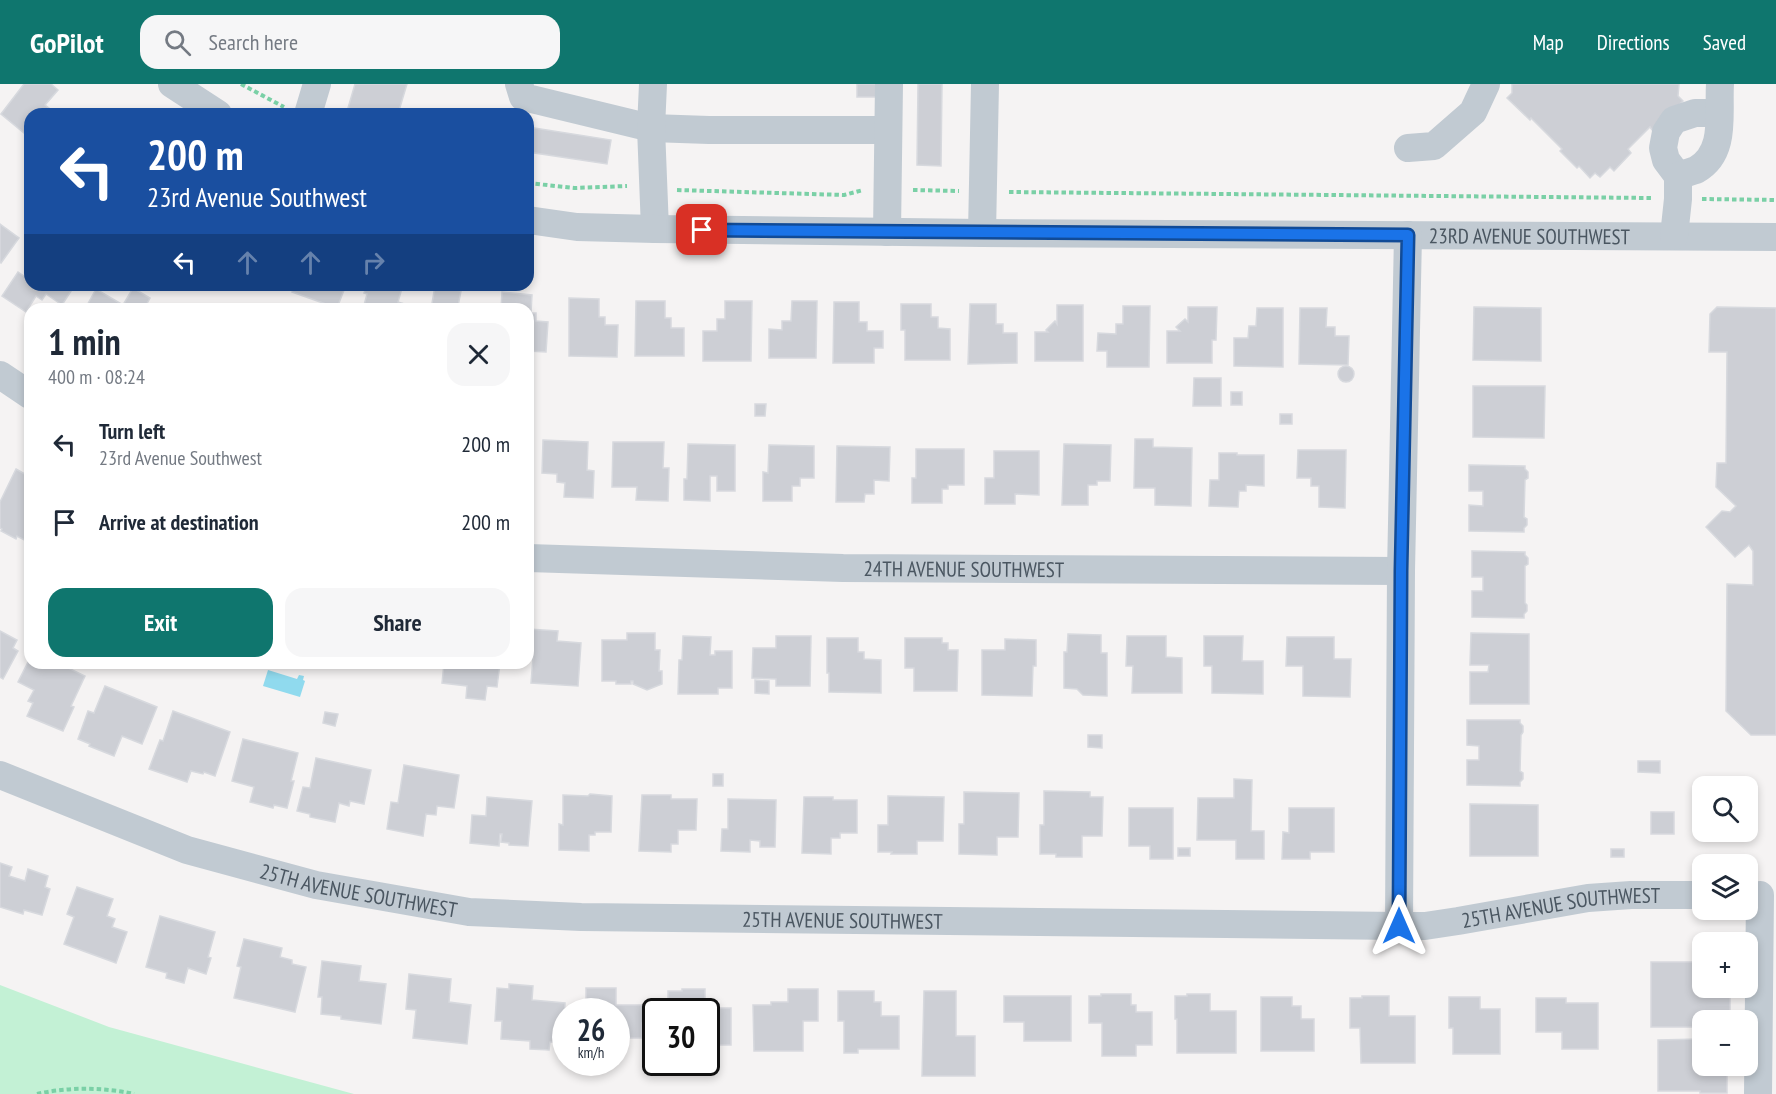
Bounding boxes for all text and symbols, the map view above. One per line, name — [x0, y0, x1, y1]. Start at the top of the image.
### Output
search box — [140, 15, 560, 69]
text: GoPilot — [30, 24, 104, 61]
icon: search — [161, 26, 194, 59]
text: Search here — [209, 28, 298, 56]
text: Map — [1533, 29, 1564, 56]
text: Directions — [1597, 29, 1670, 56]
text: Saved — [1703, 29, 1746, 56]
text: 200 m — [147, 127, 244, 182]
icon: left — [48, 132, 126, 210]
text: 23rd Avenue Southwest — [147, 180, 367, 214]
pin — [676, 204, 727, 255]
icon: arrive — [685, 213, 718, 246]
street label: 23RD AVENUE SOUTHWEST — [1429, 222, 1631, 250]
icon: left — [168, 246, 201, 279]
icon: ahead — [231, 246, 264, 279]
icon: ahead — [294, 246, 327, 279]
icon: right — [357, 246, 390, 279]
text: 1 min — [48, 318, 121, 365]
button: close — [447, 323, 510, 386]
text: 400 m · 08:24 — [48, 364, 145, 390]
text: Turn left — [99, 417, 165, 445]
icon: left — [48, 428, 81, 461]
text: 200 m — [461, 430, 510, 458]
text: 23rd Avenue Southwest — [99, 445, 262, 471]
icon: arrive — [48, 506, 81, 539]
text: Arrive at destination — [99, 508, 259, 536]
text: 200 m — [461, 508, 510, 536]
street label: 24TH AVENUE SOUTHWEST — [863, 555, 1065, 583]
button: Exit — [48, 588, 273, 657]
button: Share — [285, 588, 510, 657]
map controls — [1692, 776, 1758, 1076]
button: search — [1692, 776, 1758, 842]
button: layers — [1692, 854, 1758, 920]
street label: 25TH AVENUE SOUTHWEST — [257, 857, 460, 923]
street label: 25TH AVENUE SOUTHWEST — [1459, 881, 1661, 934]
position arrow — [1367, 894, 1431, 958]
street label: 25TH AVENUE SOUTHWEST — [742, 905, 943, 934]
button: + — [1692, 932, 1758, 998]
speed limit sign: 30 — [642, 998, 720, 1076]
text: 26 — [577, 1010, 605, 1049]
button: − — [1692, 1010, 1758, 1076]
text: km/h — [578, 1043, 604, 1062]

